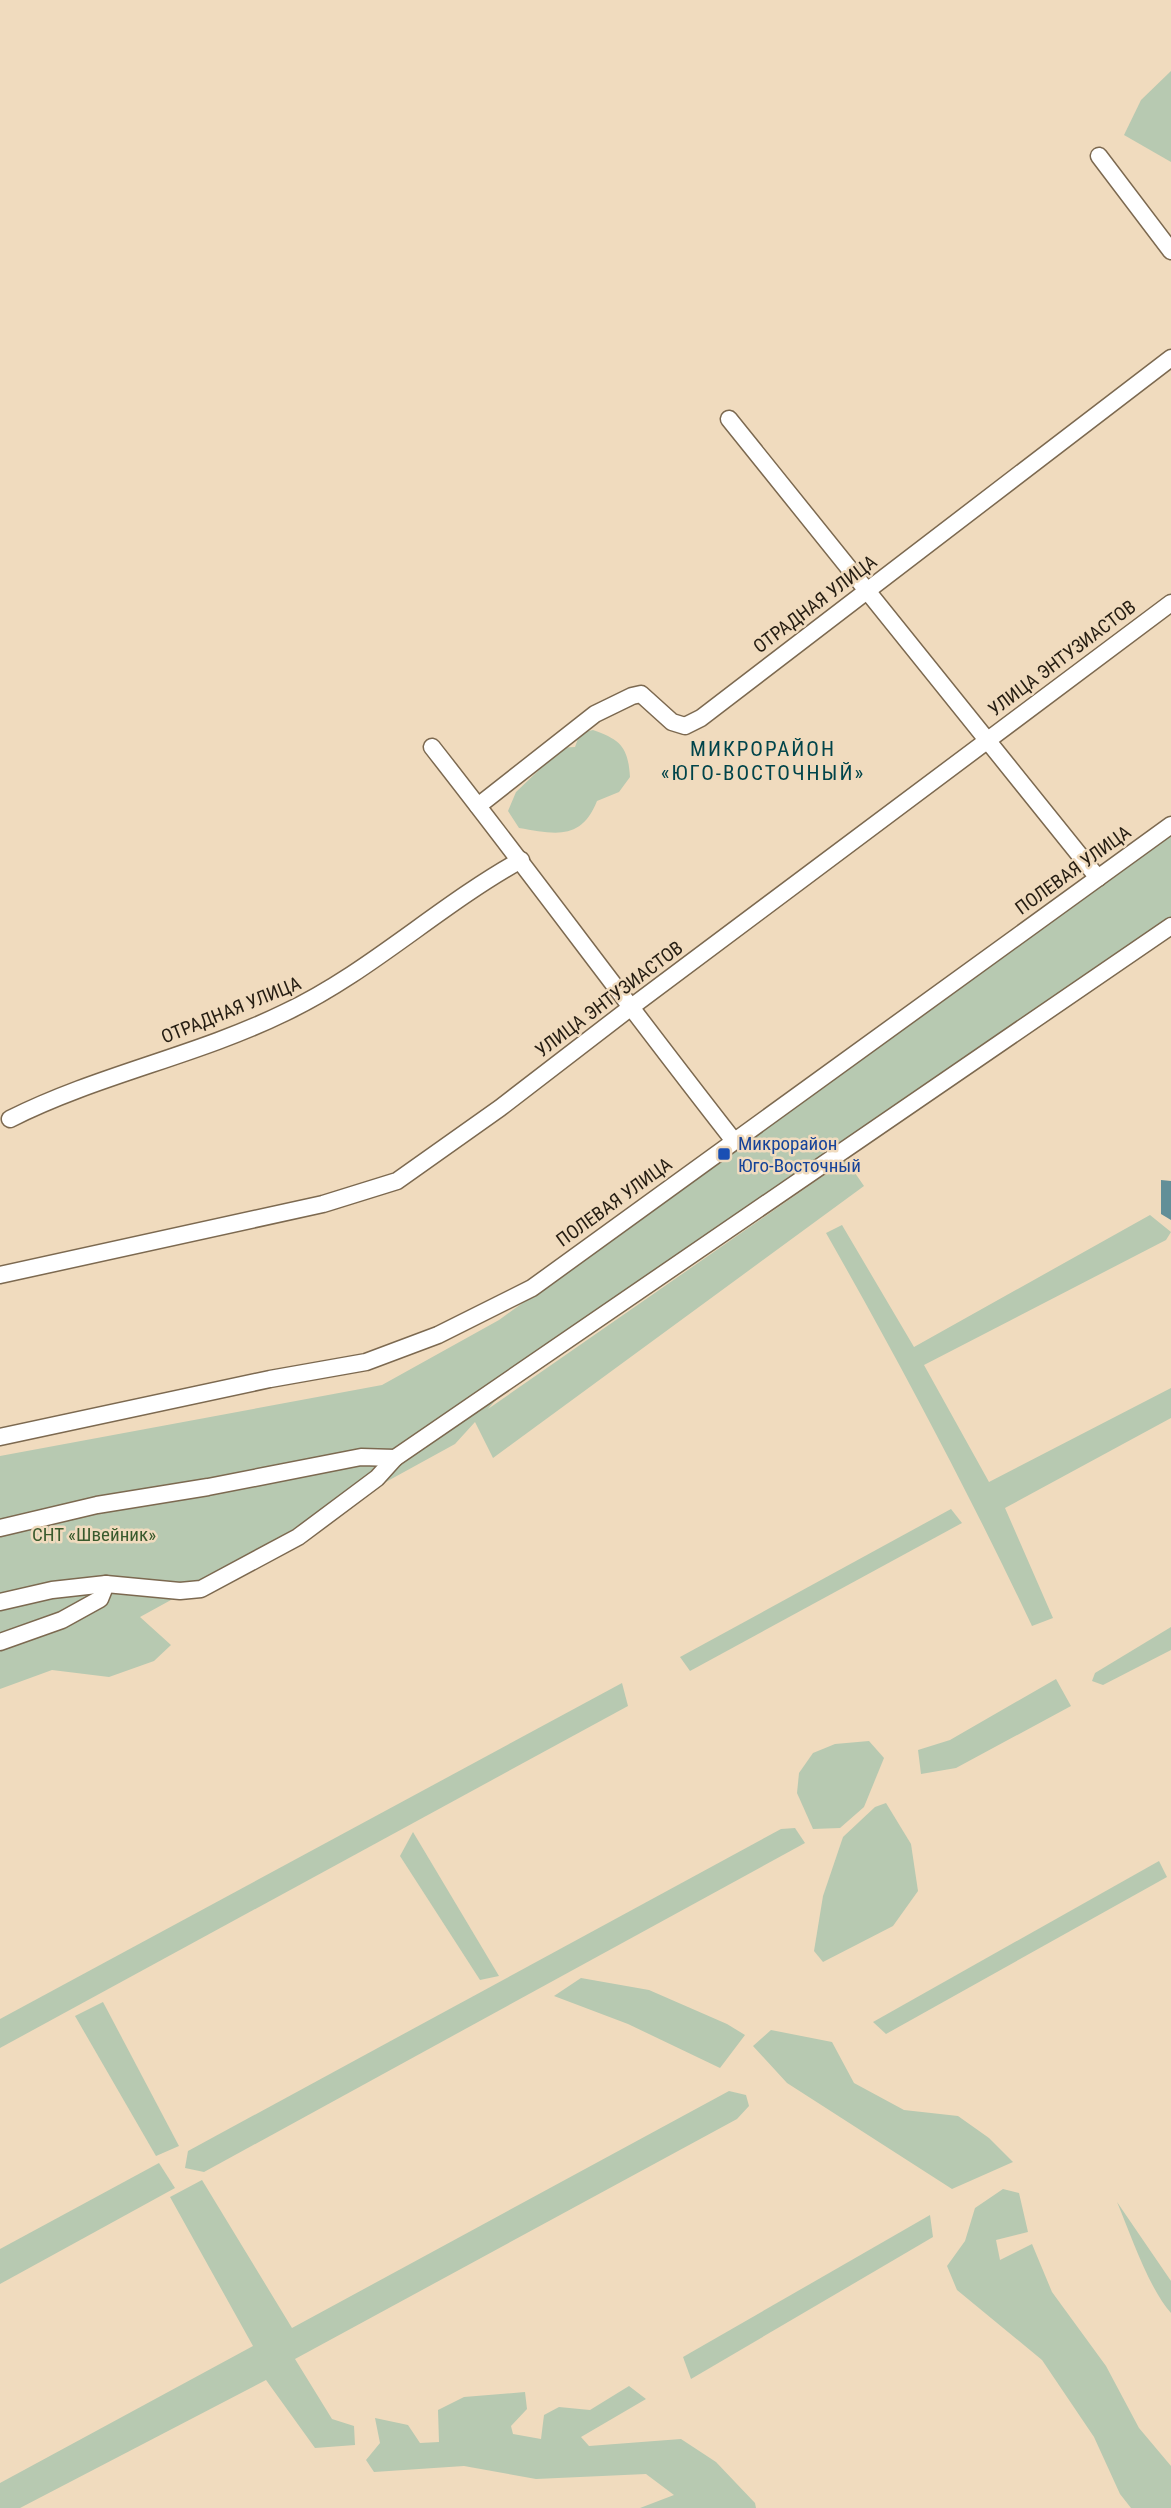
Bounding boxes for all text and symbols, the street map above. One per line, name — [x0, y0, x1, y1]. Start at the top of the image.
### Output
street label: ОТРАДНАЯ УЛИЦА — [749, 550, 881, 658]
street label: УЛИЦА ЭНТУЗИАСТОВ — [984, 595, 1140, 721]
district label: МИКРОРАЙОН «ЮГО-ВОСТОЧНЫЙ» — [661, 737, 865, 785]
street label: ПОЛЕВАЯ УЛИЦА — [1011, 820, 1135, 920]
street label: УЛИЦА ЭНТУЗИАСТОВ — [531, 936, 687, 1062]
street label: ОТРАДНАЯ УЛИЦА — [158, 971, 304, 1048]
place label: Микрорайон Юго-Восточный — [738, 1132, 861, 1177]
marker: Микрорайон Юго-Восточный — [716, 1146, 732, 1162]
street label: ПОЛЕВАЯ УЛИЦА — [552, 1152, 676, 1252]
park label: СНТ «Швейник» — [32, 1523, 156, 1546]

